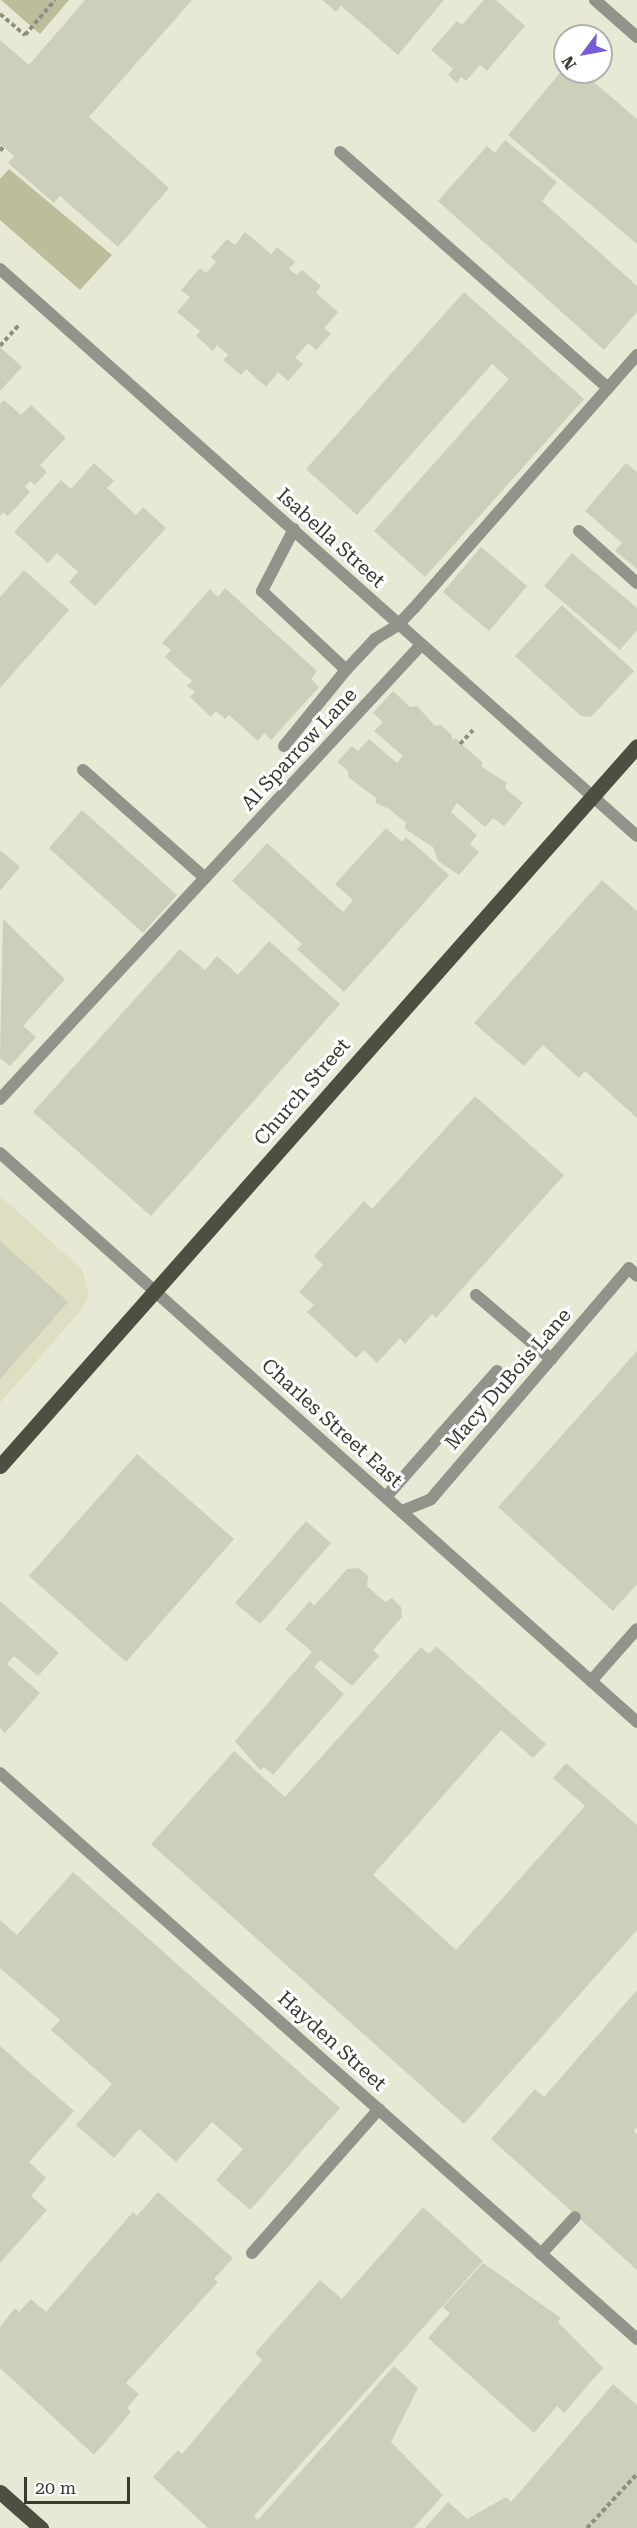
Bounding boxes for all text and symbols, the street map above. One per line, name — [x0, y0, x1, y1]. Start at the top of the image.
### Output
north arrow — [553, 24, 613, 84]
text: N — [558, 52, 580, 73]
street label: Isabella Street — [272, 483, 390, 593]
street label: Al Sparrow Lane — [236, 683, 362, 815]
street label: Church Street — [249, 1034, 355, 1150]
street label: Macy DuBois Lane — [440, 1303, 576, 1455]
street label: Charles Street East — [257, 1353, 407, 1493]
street label: Hayden Street — [273, 1986, 391, 2096]
scale bar — [27, 2465, 134, 2503]
text: 20 m — [35, 2477, 76, 2498]

